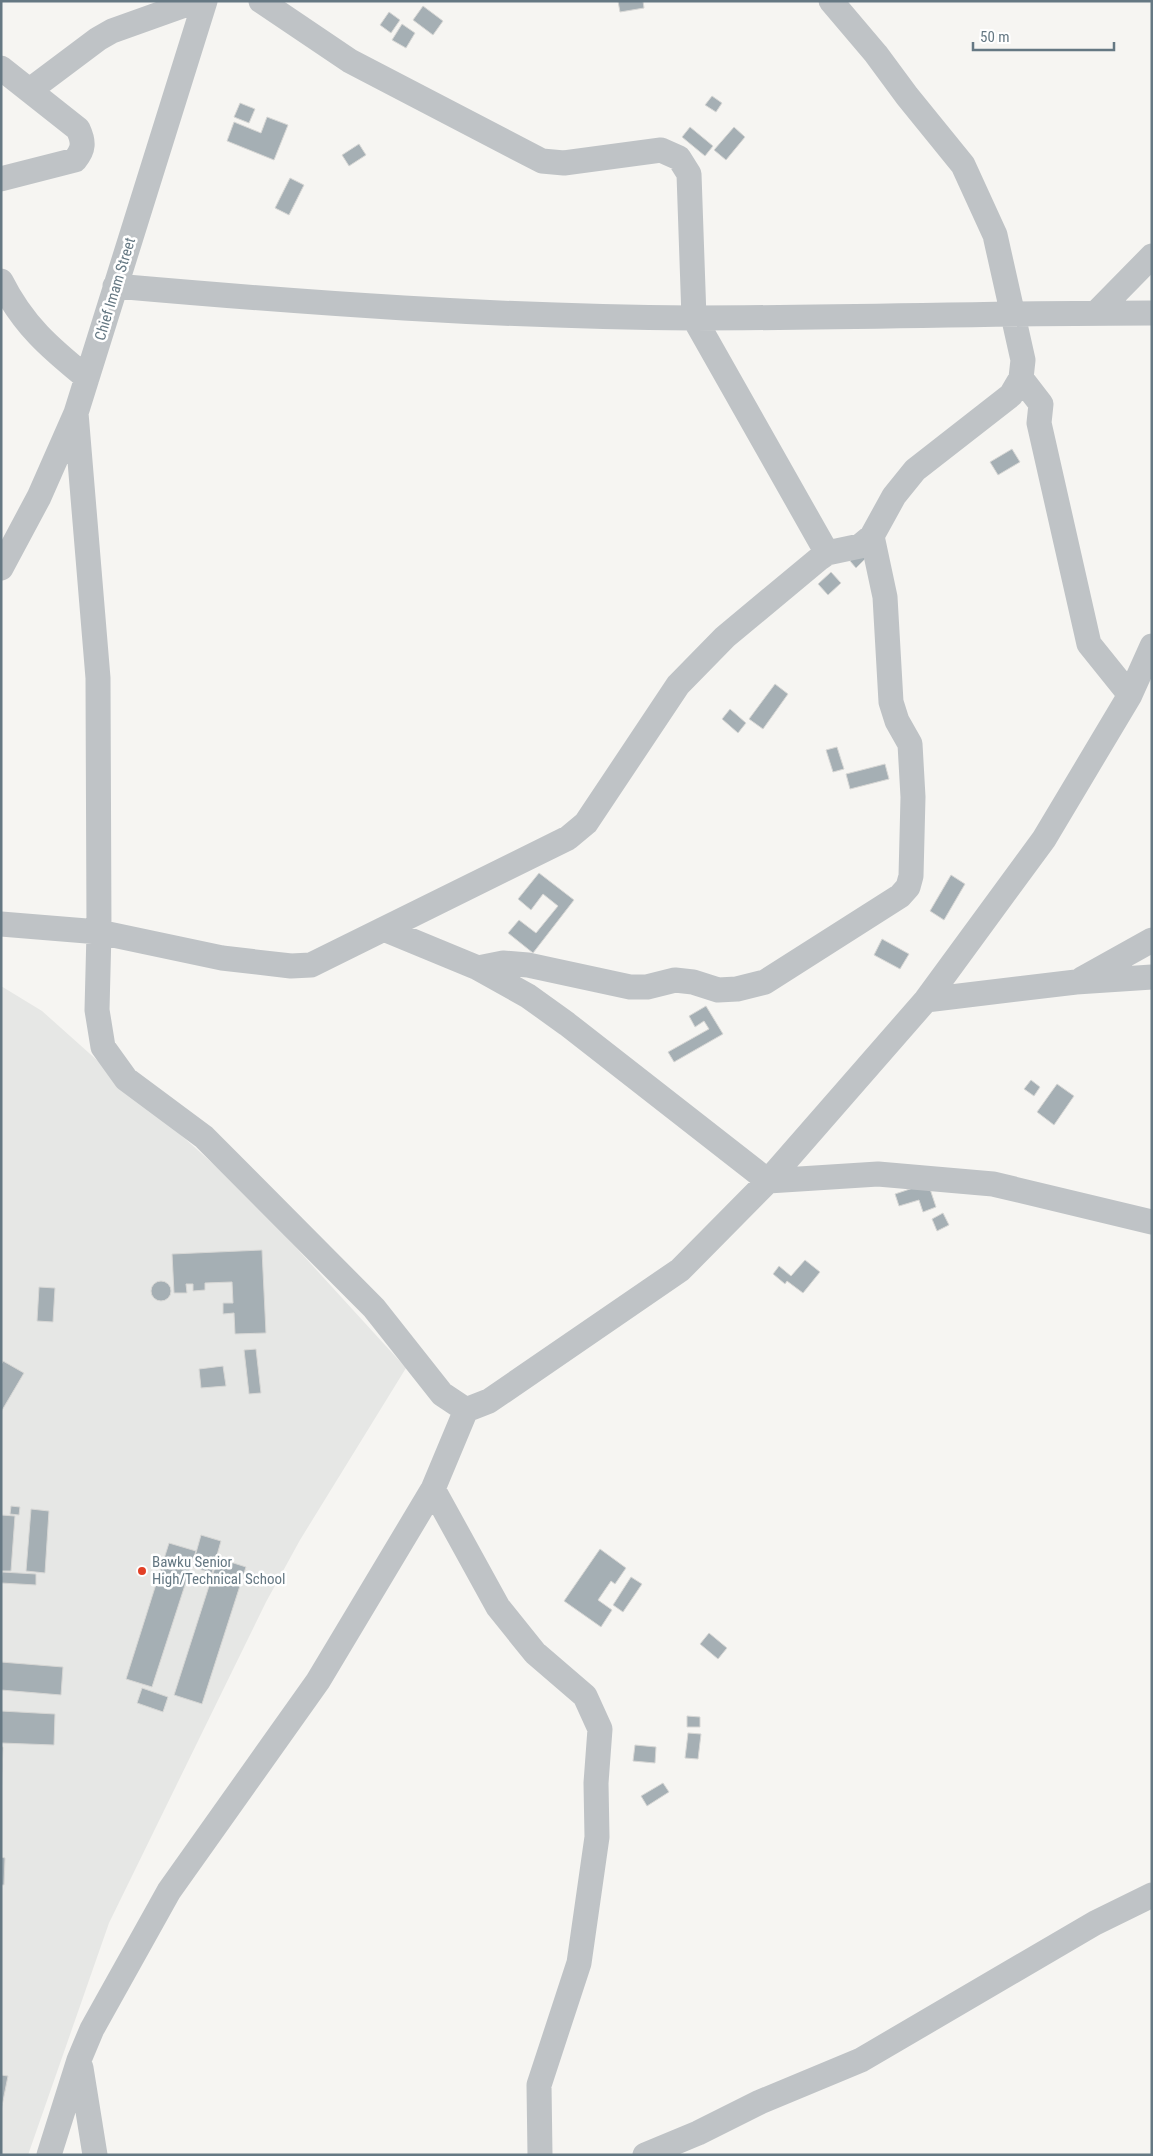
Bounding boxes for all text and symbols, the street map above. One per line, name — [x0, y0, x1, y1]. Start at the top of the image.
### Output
scale bar — [973, 20, 1114, 52]
text: 50 m — [980, 28, 1010, 46]
street label: Chief Imam Street — [91, 235, 139, 343]
place label: Bawku Senior High/Technical School — [152, 1553, 285, 1588]
marker: Bawku Senior High/Technical School — [136, 1565, 148, 1577]

